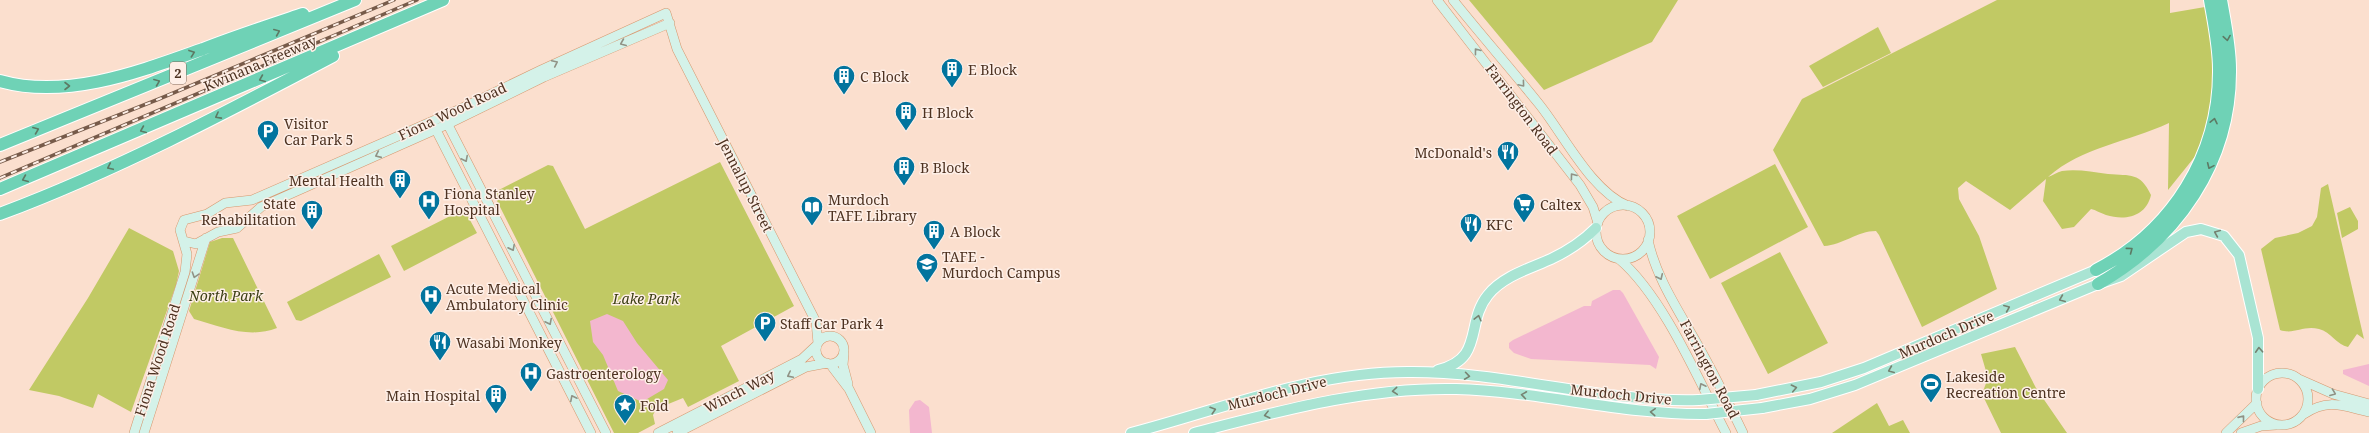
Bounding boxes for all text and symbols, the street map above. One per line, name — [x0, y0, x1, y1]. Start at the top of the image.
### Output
one-way arrow — [274, 29, 281, 37]
street label: Kwinana Freeway — [201, 31, 319, 95]
one-way arrow — [2222, 35, 2231, 42]
one-way arrow — [620, 38, 628, 46]
one-way arrow — [1475, 48, 1482, 55]
one-way arrow — [189, 49, 196, 57]
building icon: E Block — [939, 56, 965, 89]
one-way arrow — [550, 60, 558, 68]
place label: E Block — [968, 60, 1018, 79]
street label: Farrington Road — [1482, 60, 1563, 159]
road number: 2 — [170, 62, 186, 84]
building icon: C Block — [831, 63, 857, 96]
place label: C Block — [860, 67, 910, 86]
one-way arrow — [259, 74, 266, 82]
street label: Fiona Wood Road — [395, 77, 510, 144]
one-way arrow — [153, 78, 160, 86]
one-way arrow — [1518, 79, 1525, 87]
one-way arrow — [64, 82, 70, 90]
building icon: H Block — [893, 99, 919, 132]
place label: H Block — [922, 103, 974, 122]
one-way arrow — [215, 112, 222, 119]
place label: Visitor Car Park 5 — [284, 114, 353, 149]
one-way arrow — [2209, 117, 2217, 124]
parking icon: Visitor Car Park 5 — [255, 118, 281, 151]
one-way arrow — [139, 125, 147, 133]
one-way arrow — [32, 126, 39, 134]
street label: Jennalup Street — [714, 134, 778, 235]
restaurant icon: McDonald's — [1495, 139, 1521, 172]
place label: McDonald's — [1414, 143, 1492, 162]
one-way arrow — [374, 150, 381, 158]
one-way arrow — [461, 154, 468, 162]
building icon: B Block — [891, 154, 917, 187]
place label: B Block — [920, 158, 970, 177]
one-way arrow — [107, 162, 114, 170]
one-way arrow — [2207, 162, 2215, 169]
building icon: Mental Health — [387, 167, 413, 200]
place label: Mental Health — [289, 171, 384, 190]
one-way arrow — [1570, 173, 1578, 180]
one-way arrow — [22, 174, 29, 182]
place label: Fiona Stanley Hospital — [444, 184, 535, 219]
hospital icon: Fiona Stanley Hospital — [416, 188, 442, 221]
place label: Murdoch TAFE Library — [828, 190, 917, 225]
supermarket icon: Caltex — [1511, 191, 1537, 224]
place label: State Rehabilitation — [201, 194, 296, 229]
library icon: Murdoch TAFE Library — [799, 194, 825, 227]
place label: Caltex — [1540, 195, 1582, 214]
building icon: State Rehabilitation — [299, 198, 325, 231]
restaurant icon: KFC — [1458, 211, 1484, 244]
place label: KFC — [1486, 215, 1513, 234]
building icon: A Block — [921, 218, 947, 251]
place label: A Block — [950, 222, 1001, 241]
one-way arrow — [2214, 229, 2221, 237]
one-way arrow — [507, 244, 515, 252]
place label: TAFE - Murdoch Campus — [942, 247, 1060, 282]
one-way arrow — [2125, 248, 2132, 255]
school or university icon: TAFE - Murdoch Campus — [914, 251, 940, 284]
one-way arrow — [191, 271, 199, 278]
one-way arrow — [1655, 273, 1663, 280]
place label: Acute Medical Ambulatory Clinic — [446, 279, 568, 314]
hospital icon: Acute Medical Ambulatory Clinic — [418, 283, 444, 316]
park label: North Park — [188, 286, 264, 305]
park label: Lake Park — [612, 289, 680, 308]
one-way arrow — [2059, 294, 2066, 302]
street label: Fiona Wood Road — [130, 301, 184, 419]
street label: Murdoch Drive — [1896, 305, 1996, 363]
one-way arrow — [2003, 305, 2011, 313]
parking icon: Staff Car Park 4 — [752, 310, 778, 343]
place label: Staff Car Park 4 — [780, 314, 883, 333]
one-way arrow — [1473, 315, 1482, 322]
street label: Farrington Road — [1676, 316, 1744, 422]
one-way arrow — [544, 317, 552, 325]
restaurant icon: Wasabi Monkey — [427, 329, 453, 362]
place label: Wasabi Monkey — [456, 333, 562, 352]
one-way arrow — [2255, 347, 2263, 353]
hospital icon: Gastroenterology — [518, 360, 544, 393]
place label: Gastroenterology — [546, 364, 661, 383]
street label: Winch Way — [700, 365, 778, 417]
one-way arrow — [1887, 365, 1895, 373]
place label: Lakeside Recreation Centre — [1946, 367, 2066, 402]
one-way arrow — [787, 370, 794, 378]
street label: Murdoch Drive — [1225, 371, 1329, 415]
one-way arrow — [1464, 371, 1470, 380]
sports icon: Lakeside Recreation Centre — [1918, 371, 1944, 404]
street label: Murdoch Drive — [1570, 379, 1672, 409]
building icon: Main Hospital — [483, 382, 509, 415]
one-way arrow — [1699, 382, 1707, 390]
one-way arrow — [1791, 385, 1797, 393]
place label: Main Hospital — [386, 386, 481, 405]
one-way arrow — [1392, 386, 1398, 395]
one-way arrow — [2329, 389, 2336, 397]
one-way arrow — [1521, 391, 1528, 400]
place icon: Fold — [612, 392, 638, 425]
one-way arrow — [570, 395, 578, 402]
place label: Fold — [640, 396, 669, 415]
one-way arrow — [1209, 406, 1216, 415]
one-way arrow — [1650, 407, 1656, 416]
one-way arrow — [1263, 410, 1270, 418]
one-way arrow — [2237, 416, 2244, 423]

